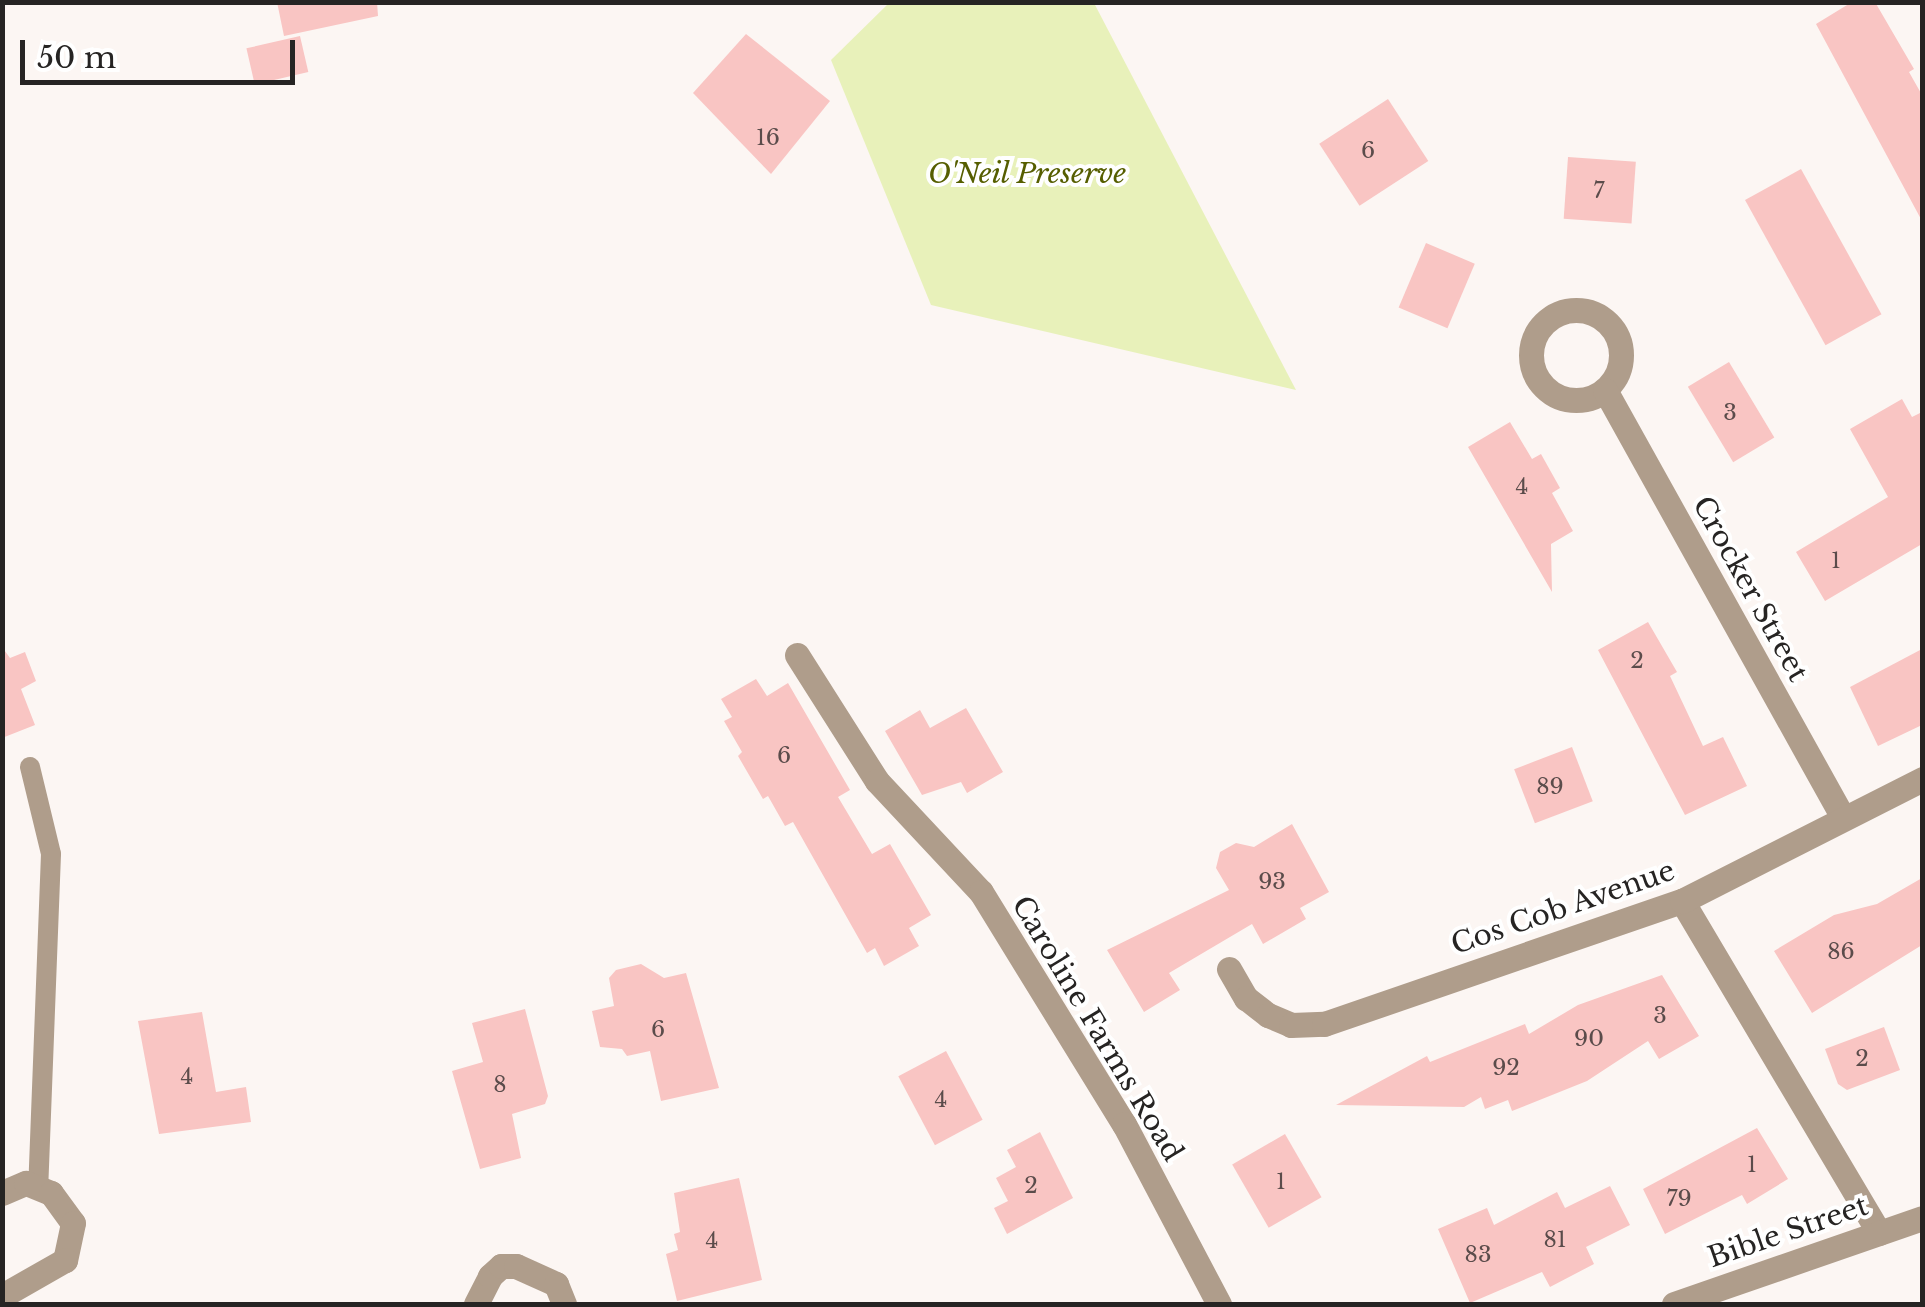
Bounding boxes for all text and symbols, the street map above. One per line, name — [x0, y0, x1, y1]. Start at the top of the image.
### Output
scale bar — [25, 20, 300, 82]
text: 50 m — [37, 39, 116, 76]
house number: 16 — [756, 125, 780, 151]
house number: 6 — [1361, 138, 1375, 164]
park label: O'Neil Preserve — [928, 157, 1126, 191]
house number: 7 — [1593, 178, 1605, 204]
house number: 3 — [1723, 400, 1737, 426]
house number: 4 — [1516, 474, 1528, 500]
street label: Crocker Street — [1685, 490, 1815, 688]
house number: 1 — [1831, 548, 1841, 574]
house number: 2 — [1630, 648, 1644, 674]
house number: 6 — [777, 743, 791, 769]
house number: 89 — [1536, 774, 1564, 800]
street label: Cos Cob Avenue — [1446, 854, 1680, 962]
house number: 93 — [1258, 869, 1286, 895]
street label: Caroline Farms Road — [1005, 890, 1189, 1168]
house number: 86 — [1827, 939, 1855, 965]
house number: 3 — [1653, 1003, 1667, 1029]
house number: 6 — [651, 1017, 665, 1043]
house number: 90 — [1574, 1026, 1604, 1052]
house number: 2 — [1855, 1046, 1869, 1072]
house number: 92 — [1492, 1055, 1520, 1081]
house number: 4 — [181, 1064, 193, 1090]
house number: 8 — [493, 1072, 507, 1098]
house number: 4 — [935, 1087, 947, 1113]
house number: 1 — [1747, 1152, 1757, 1178]
house number: 1 — [1276, 1169, 1286, 1195]
house number: 2 — [1024, 1173, 1038, 1199]
house number: 79 — [1666, 1186, 1692, 1212]
street label: Bible Street — [1704, 1189, 1872, 1275]
house number: 81 — [1543, 1227, 1567, 1253]
house number: 4 — [706, 1228, 718, 1254]
house number: 83 — [1465, 1242, 1491, 1268]

